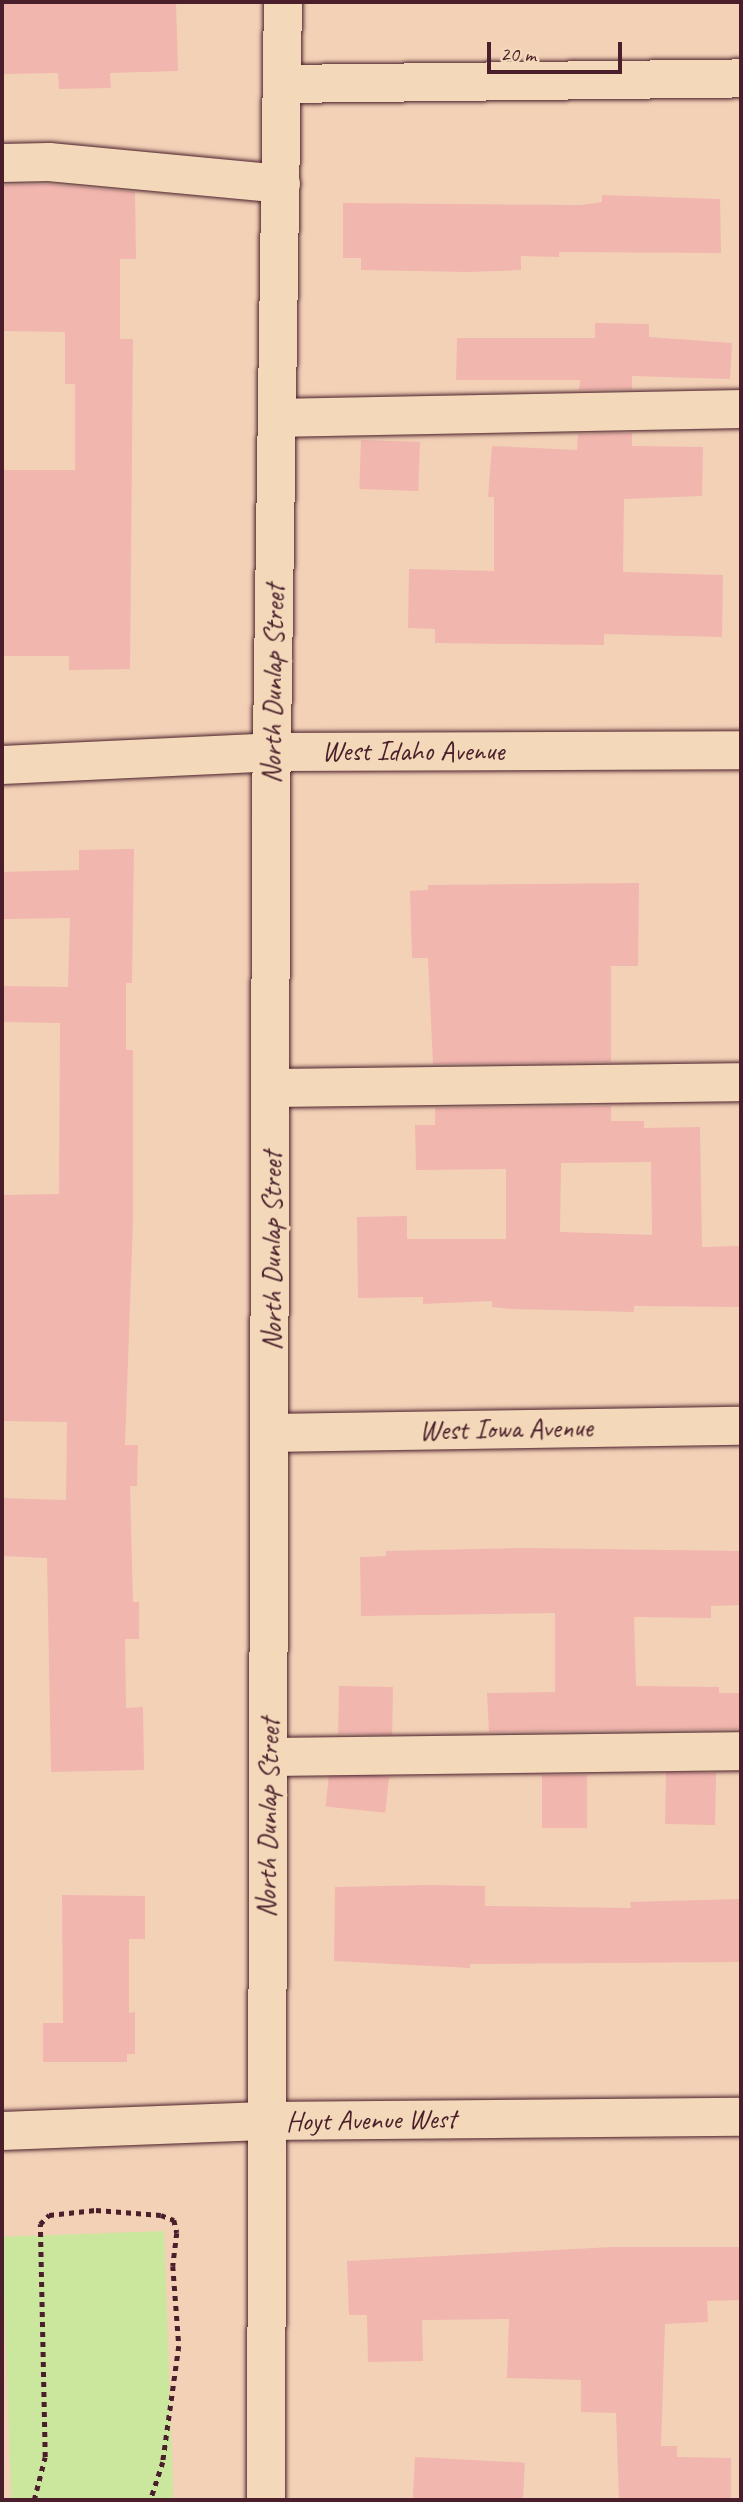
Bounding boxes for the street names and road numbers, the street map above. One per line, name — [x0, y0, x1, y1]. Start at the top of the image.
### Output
street label: North Dunlap Street — [254, 584, 292, 784]
street label: West Idaho Avenue — [321, 734, 505, 768]
street label: North Dunlap Street — [255, 1152, 289, 1350]
street label: West Iowa Avenue — [419, 1411, 593, 1447]
street label: North Dunlap Street — [249, 1718, 287, 1918]
street label: Hoyt Avenue West — [286, 2102, 456, 2138]

